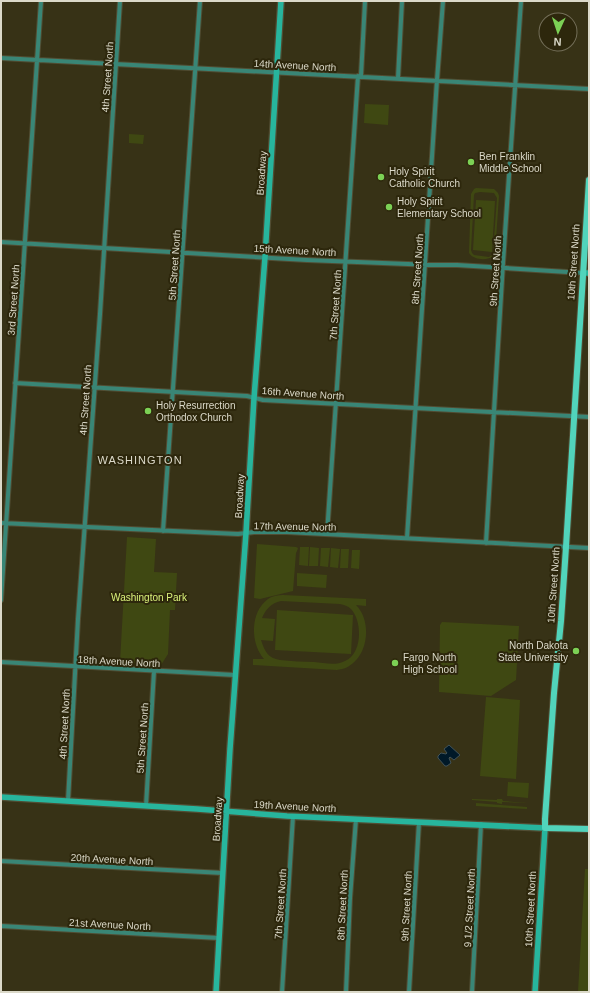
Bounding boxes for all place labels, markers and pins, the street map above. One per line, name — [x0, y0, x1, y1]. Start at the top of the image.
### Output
place label: Ben Franklin Middle School — [479, 151, 542, 174]
marker: Ben Franklin Middle School — [466, 157, 476, 167]
place label: Holy Spirit Catholic Church — [389, 166, 460, 189]
marker: Holy Spirit Catholic Church — [376, 172, 386, 182]
place label: Holy Spirit Elementary School — [397, 196, 481, 219]
marker: Holy Spirit Elementary School — [384, 202, 394, 212]
place label: Holy Resurrection Orthodox Church — [156, 400, 235, 423]
marker: Holy Resurrection Orthodox Church — [143, 406, 153, 416]
place label: North Dakota State University — [498, 640, 568, 663]
marker: North Dakota State University — [571, 646, 581, 656]
place label: Fargo North High School — [403, 652, 457, 675]
marker: Fargo North High School — [390, 658, 400, 668]

